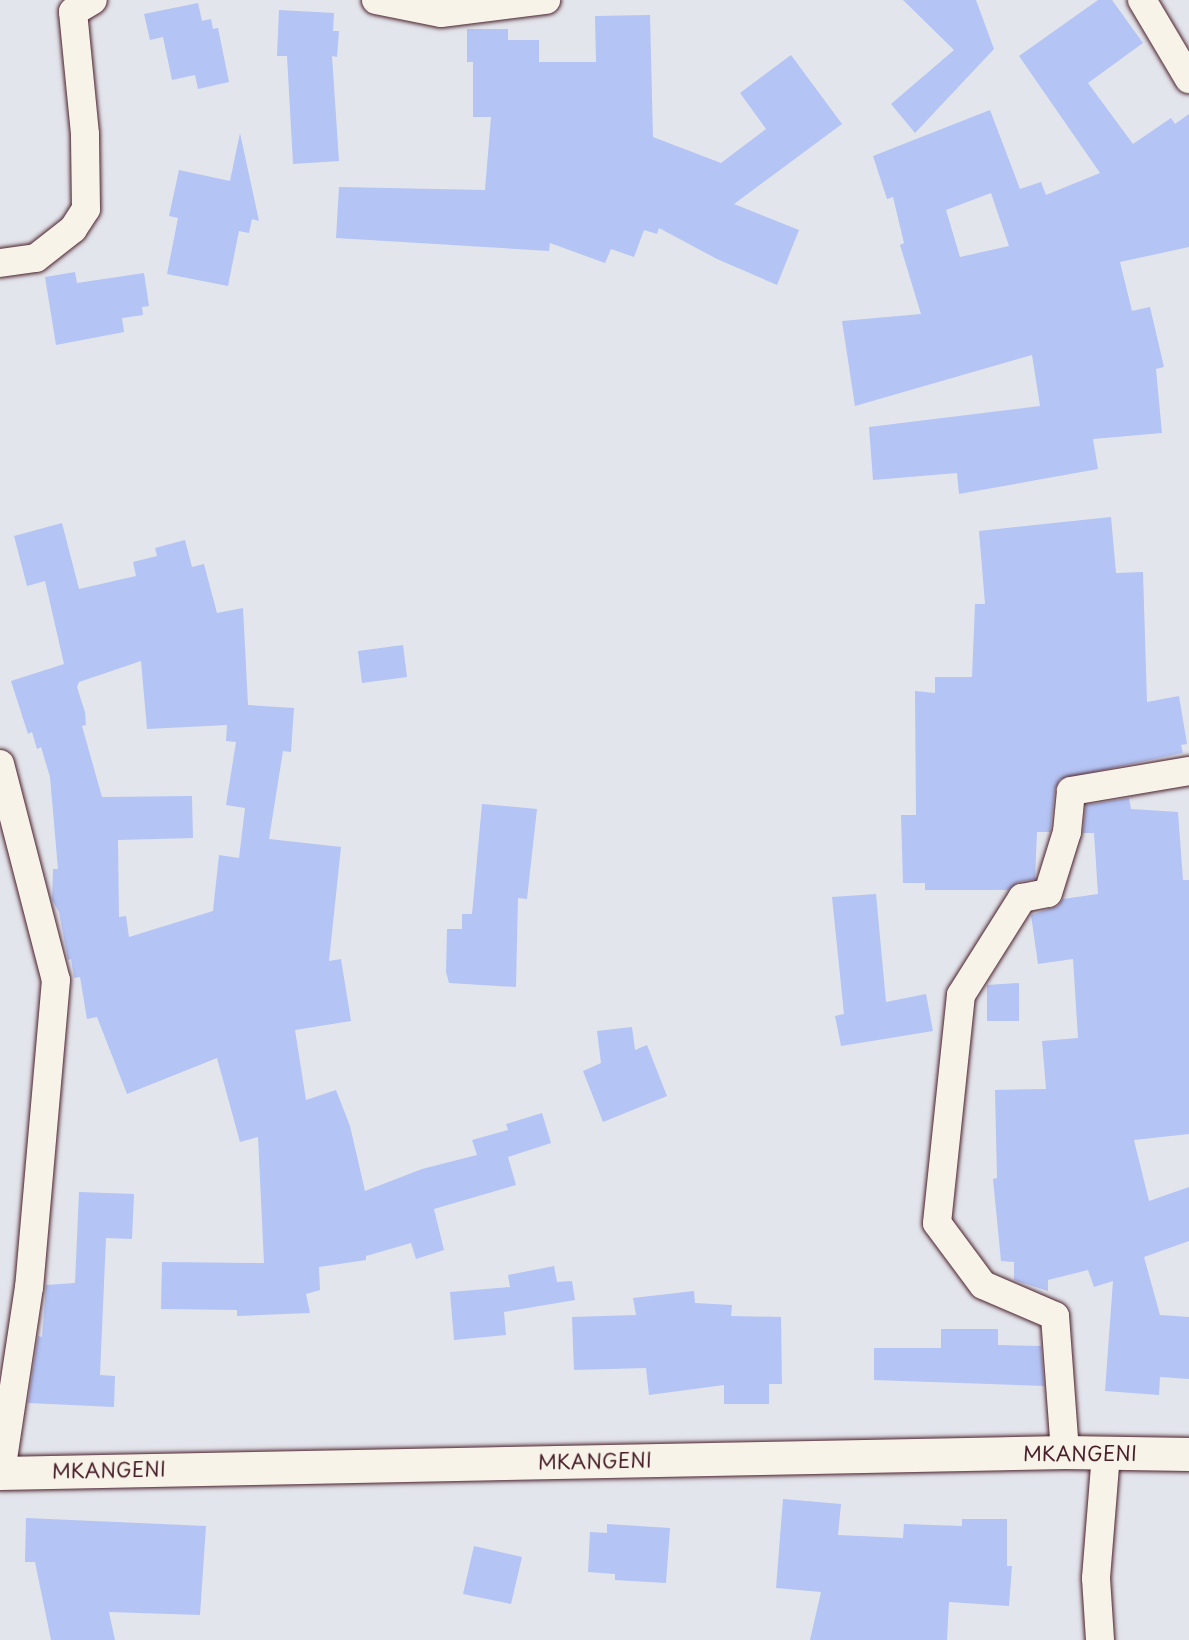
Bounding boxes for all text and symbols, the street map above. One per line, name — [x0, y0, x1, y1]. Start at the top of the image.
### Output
street label: MKANGENI — [1023, 1441, 1137, 1465]
street label: MKANGENI — [538, 1448, 652, 1474]
street label: MKANGENI — [52, 1457, 166, 1483]

